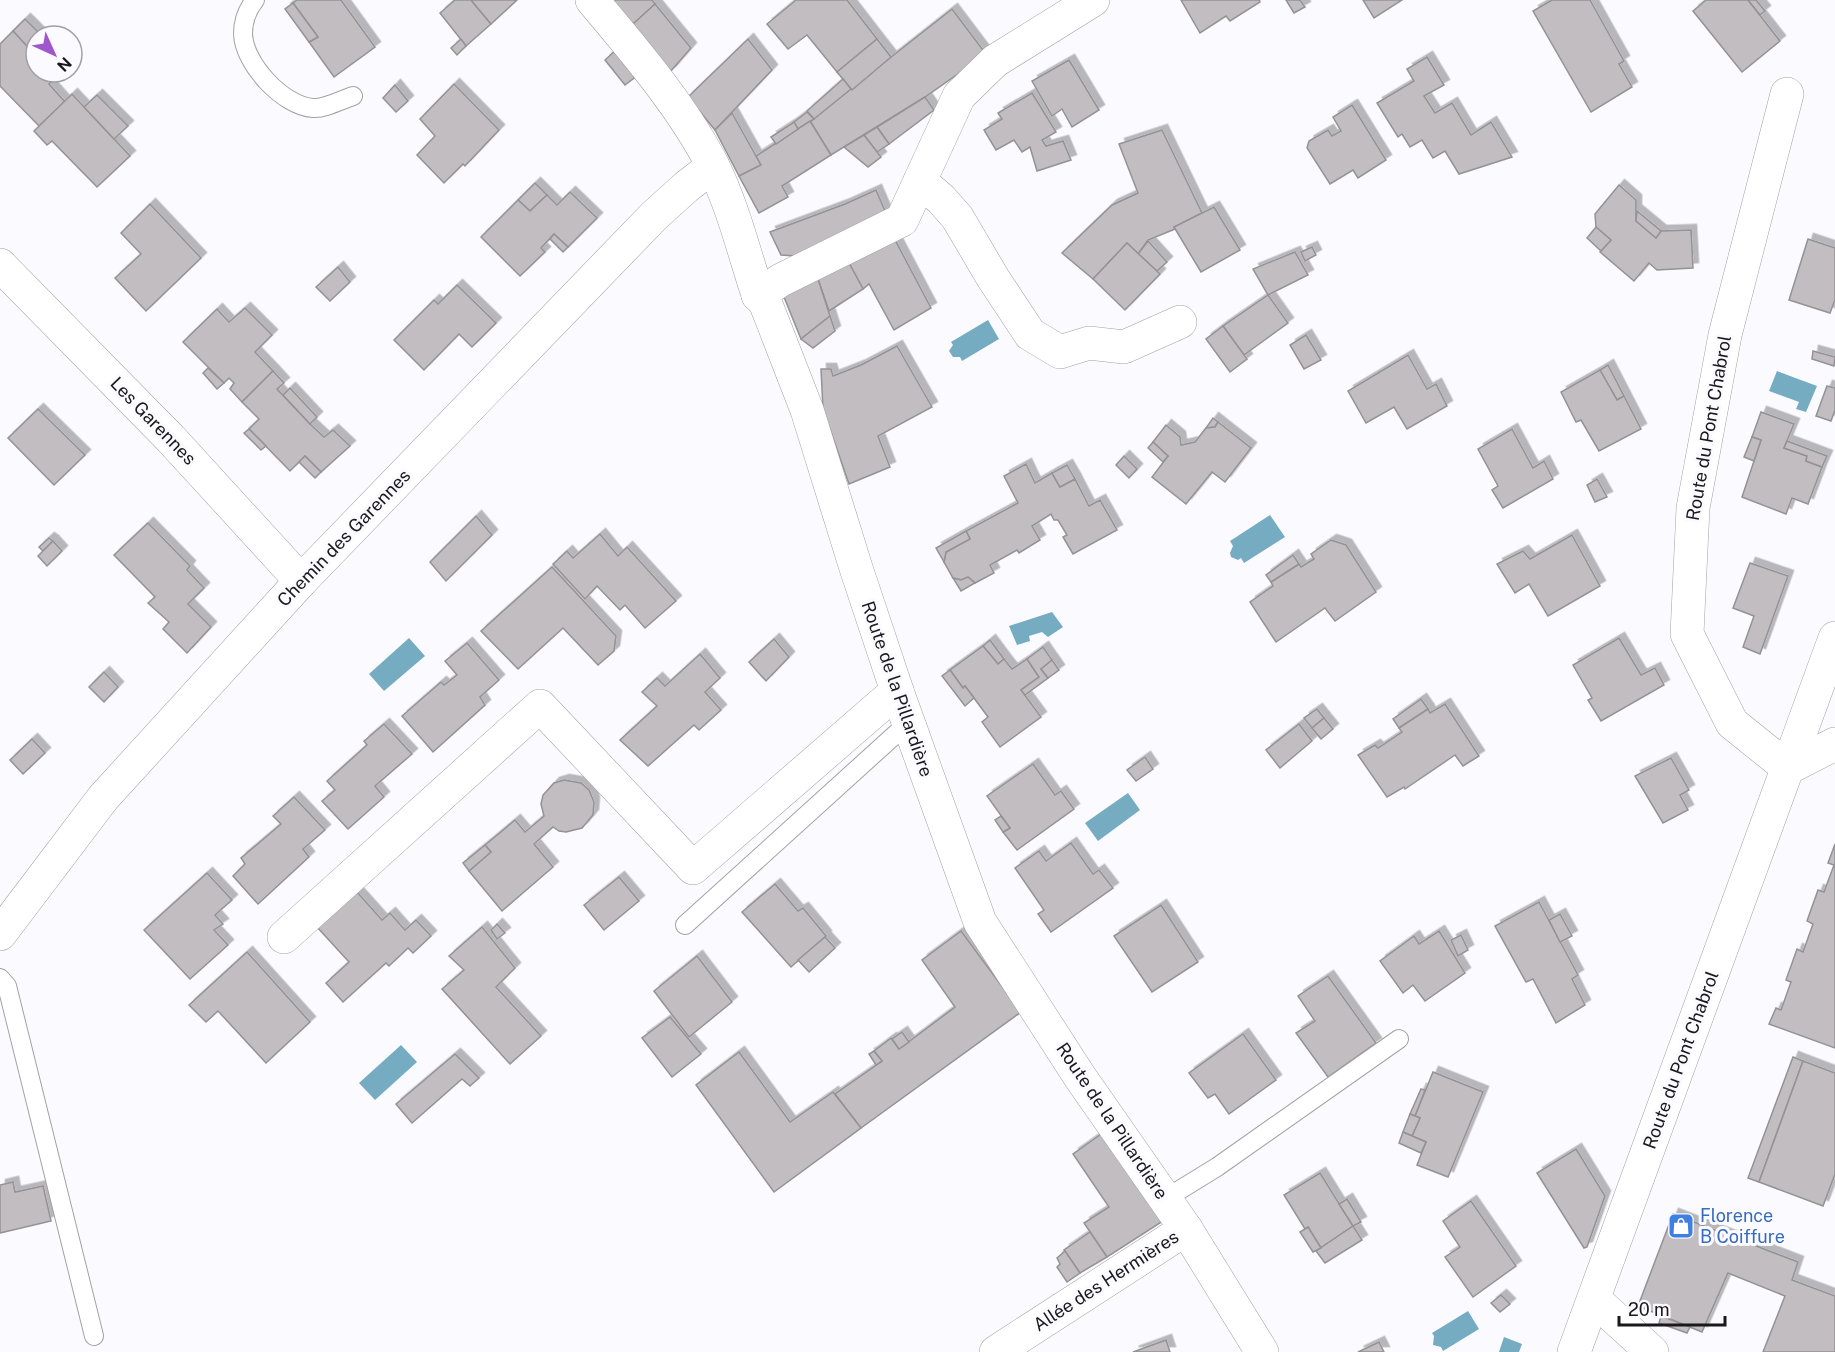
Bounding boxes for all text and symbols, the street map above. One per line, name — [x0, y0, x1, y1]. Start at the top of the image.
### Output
north arrow — [24, 24, 84, 84]
text: N — [53, 53, 75, 75]
street label: Route du Pont Chabrol — [1682, 334, 1735, 522]
street label: Les Garennes — [106, 372, 200, 469]
street label: Chemin des Garennes — [273, 465, 414, 610]
street label: Route de la Pillardière — [858, 598, 937, 779]
street label: Route du Pont Chabrol — [1639, 968, 1723, 1152]
street label: Route de la Pillardière — [1052, 1038, 1173, 1203]
place label: Florence B Coiffure — [1700, 1205, 1785, 1247]
shop icon: Florence B Coiffure — [1666, 1211, 1696, 1241]
street label: Allée des Hermières — [1029, 1226, 1182, 1335]
scale bar — [1619, 1289, 1726, 1327]
text: 20 m — [1628, 1299, 1670, 1320]

